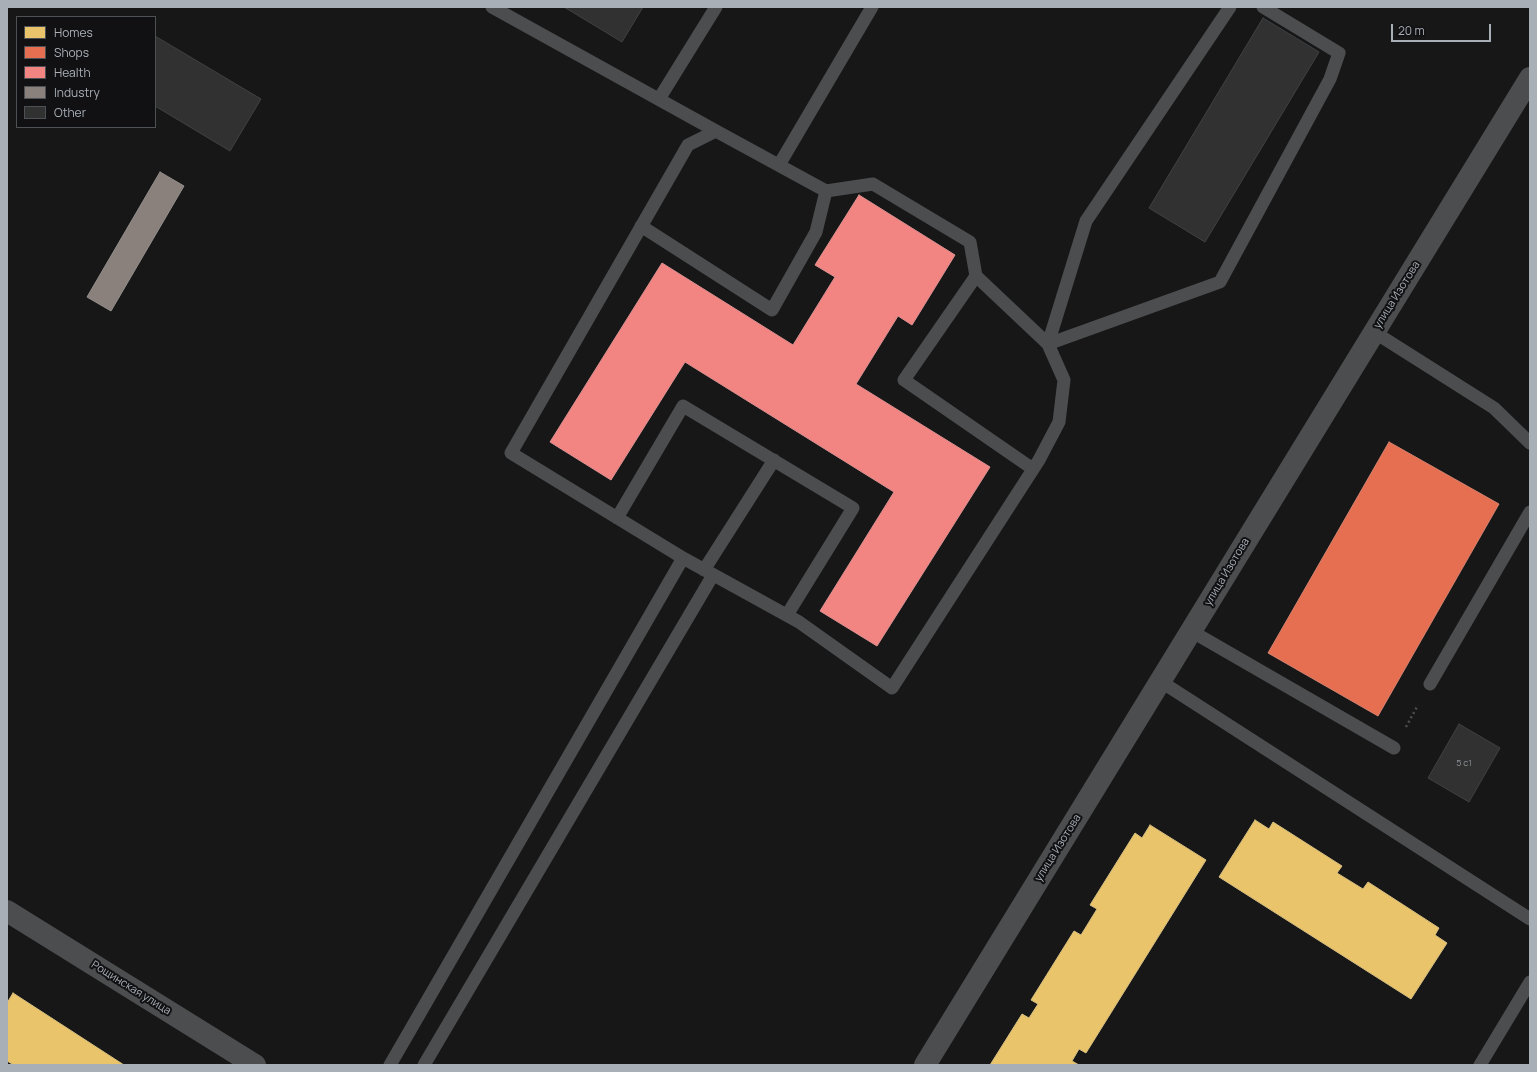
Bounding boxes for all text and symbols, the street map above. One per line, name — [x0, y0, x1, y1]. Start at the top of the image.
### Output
legend — [16, 16, 156, 128]
scale bar — [1393, 16, 1493, 42]
text: 20 m — [1398, 22, 1425, 39]
text: Homes — [54, 24, 93, 41]
text: Shops — [54, 44, 89, 61]
text: Health — [54, 64, 91, 81]
text: Industry — [54, 84, 100, 101]
text: Other — [54, 104, 86, 121]
street label: улица Изотова — [1371, 259, 1423, 331]
street label: улица Изотова — [1202, 536, 1252, 608]
house number: 5 с1 — [1456, 758, 1472, 768]
street label: улица Изотова — [1032, 812, 1084, 884]
street label: Рощинская улица — [89, 958, 173, 1018]

